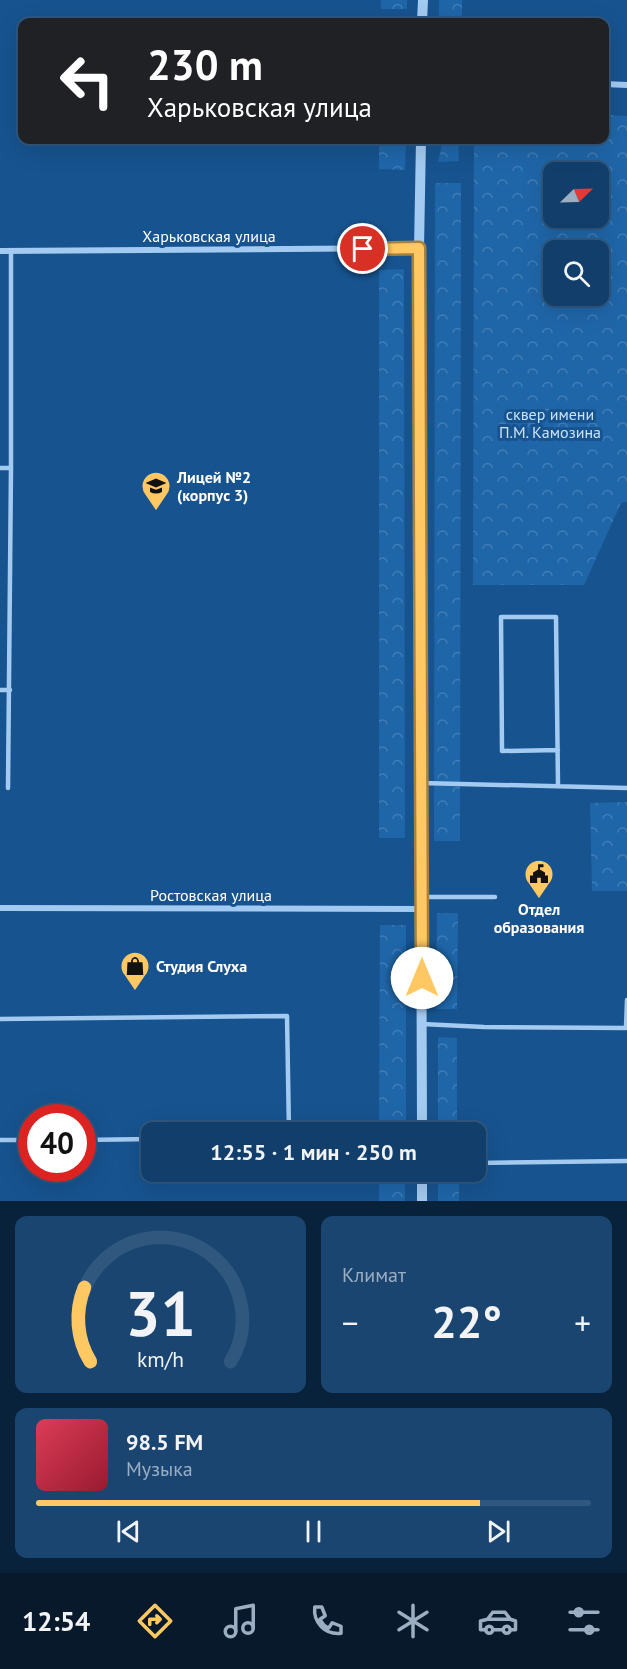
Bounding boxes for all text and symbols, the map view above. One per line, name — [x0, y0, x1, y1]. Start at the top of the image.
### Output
text: 230 m — [147, 37, 263, 92]
icon: left — [48, 42, 126, 120]
text: Харьковская улица — [147, 90, 372, 124]
north arrow — [543, 162, 609, 228]
map controls — [543, 162, 609, 306]
pin — [337, 223, 388, 274]
street label: Харьковская улица — [142, 226, 276, 246]
icon: arrive — [346, 232, 379, 265]
button: search — [543, 240, 609, 306]
park label: сквер имени П.М. Камозина — [499, 404, 601, 442]
place label: Лицей №2 (корпус 3) — [176, 467, 251, 505]
school or university icon: Лицей №2 (корпус 3) — [140, 470, 172, 512]
public building icon: Отдел образования — [523, 858, 555, 900]
street label: Ростовская улица — [150, 885, 272, 905]
place label: Отдел образования — [494, 899, 584, 937]
position arrow — [390, 946, 454, 1010]
shop icon: Студия Слуха — [119, 950, 151, 992]
place label: Студия Слуха — [156, 956, 247, 976]
speed limit sign: 40 — [18, 1104, 96, 1182]
text: 12:55 · 1 мин · 250 m — [210, 1138, 417, 1166]
text: Климат — [342, 1262, 406, 1288]
text: 31 — [125, 1272, 196, 1353]
text: 22° — [431, 1292, 502, 1350]
text: − — [342, 1301, 359, 1344]
text: + — [574, 1301, 591, 1344]
text: km/h — [137, 1345, 184, 1373]
text: 98.5 FM — [126, 1428, 203, 1456]
text: Музыка — [126, 1456, 193, 1482]
icon: previous — [112, 1515, 145, 1548]
icon: pause — [297, 1515, 330, 1548]
icon: next — [482, 1515, 515, 1548]
icon: directions — [134, 1600, 176, 1642]
icon: music — [220, 1600, 262, 1642]
icon: phone — [306, 1600, 348, 1642]
icon: climate — [392, 1600, 434, 1642]
icon: car — [477, 1600, 519, 1642]
icon: filters — [563, 1600, 605, 1642]
text: 12:54 — [22, 1604, 90, 1638]

